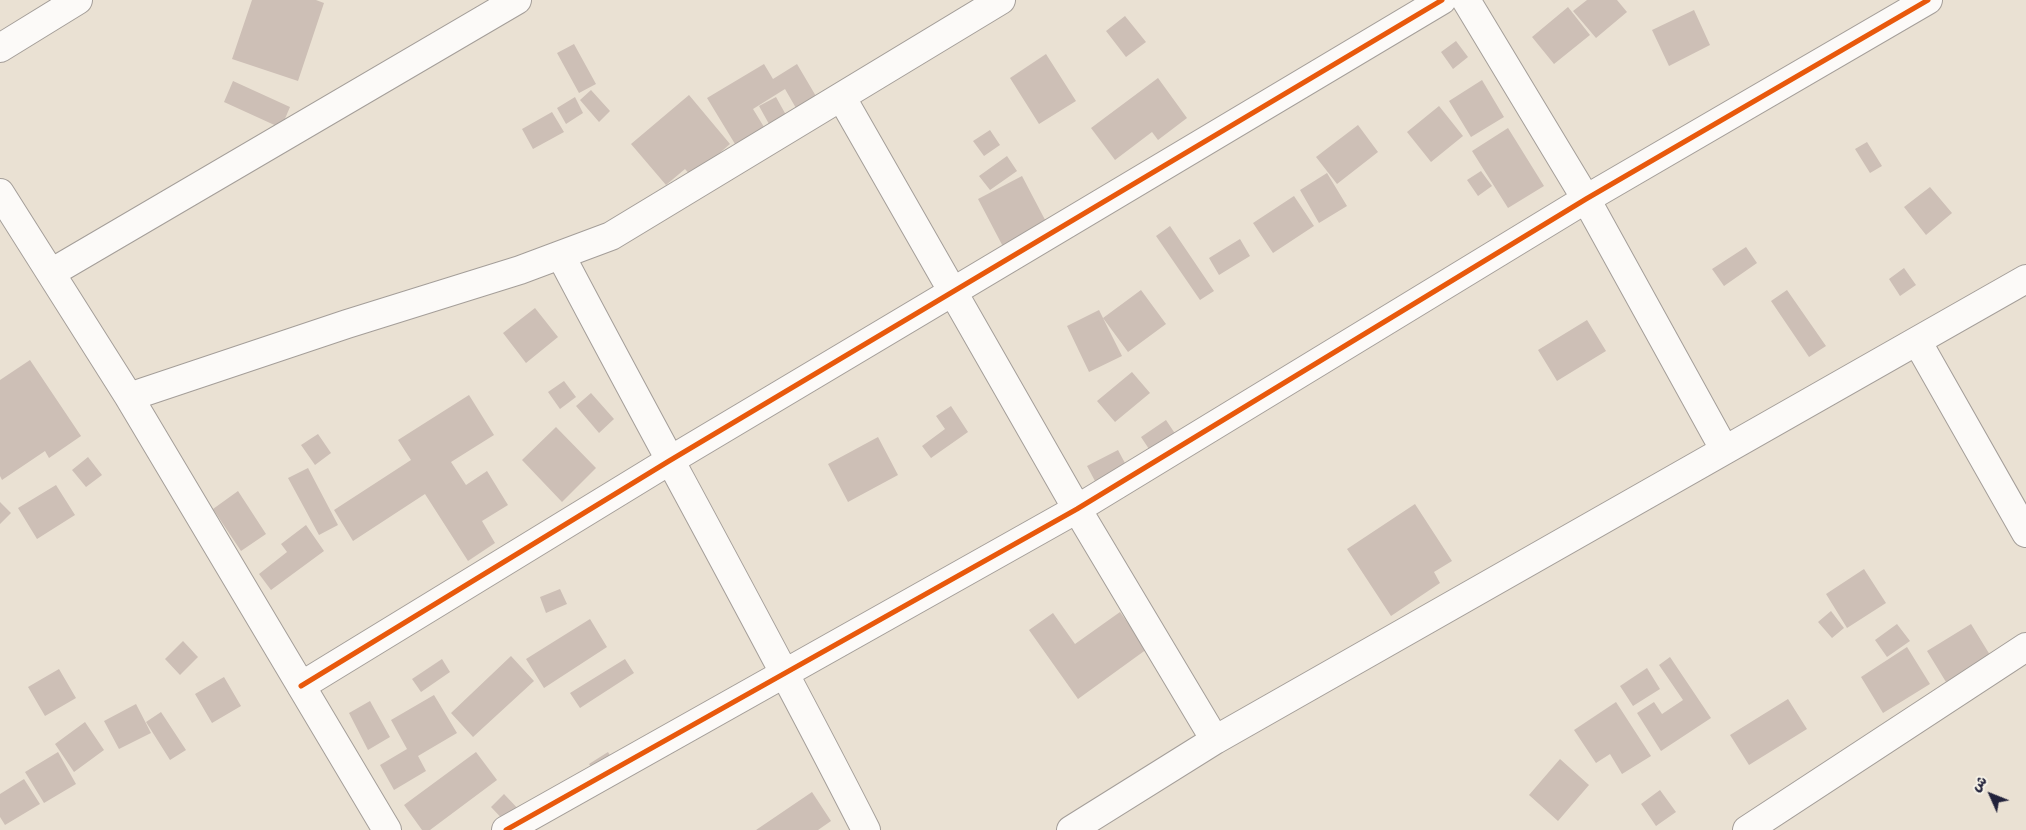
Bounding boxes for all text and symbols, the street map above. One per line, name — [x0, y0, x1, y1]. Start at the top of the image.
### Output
north arrow — [1966, 770, 2016, 820]
text: ش — [1968, 772, 1993, 797]

